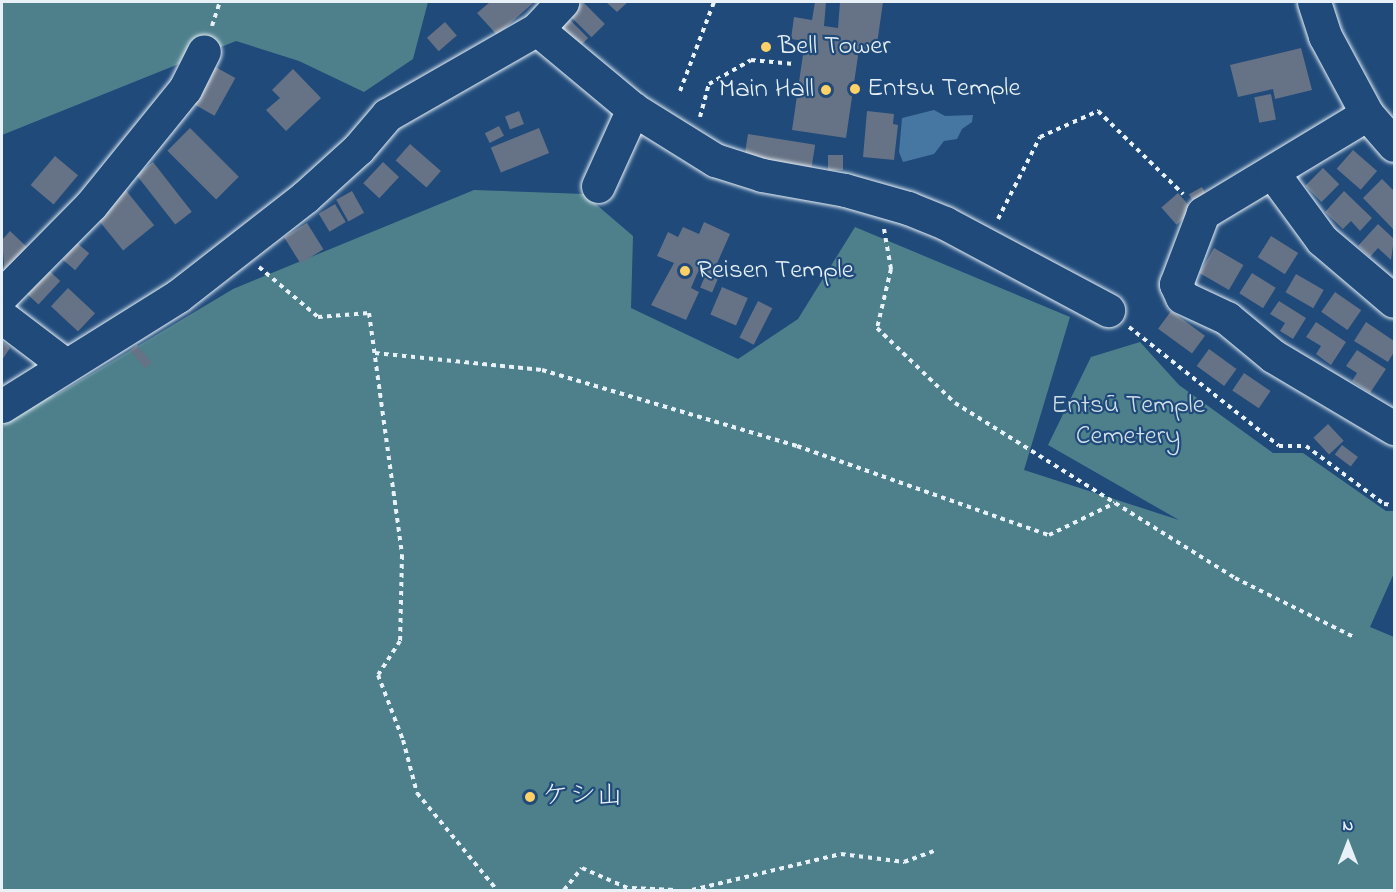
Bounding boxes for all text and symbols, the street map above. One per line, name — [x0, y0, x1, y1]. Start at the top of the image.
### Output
place label: Bell Tower — [778, 31, 891, 63]
marker: Bell Tower — [759, 40, 773, 54]
place label: Entsu Temple — [867, 73, 1021, 105]
place label: Main Hall — [719, 74, 814, 106]
marker: Entsu Temple — [848, 82, 862, 96]
marker: Main Hall — [819, 83, 833, 97]
place label: Reisen Temple — [697, 255, 854, 287]
marker: Reisen Temple — [678, 264, 692, 278]
park label: Entsū Temple Cemetery — [1051, 389, 1205, 452]
place label: ケシ山 — [542, 781, 623, 813]
marker: ケシ山 — [523, 790, 537, 804]
north arrow — [1318, 814, 1378, 874]
text: N — [1343, 814, 1353, 838]

